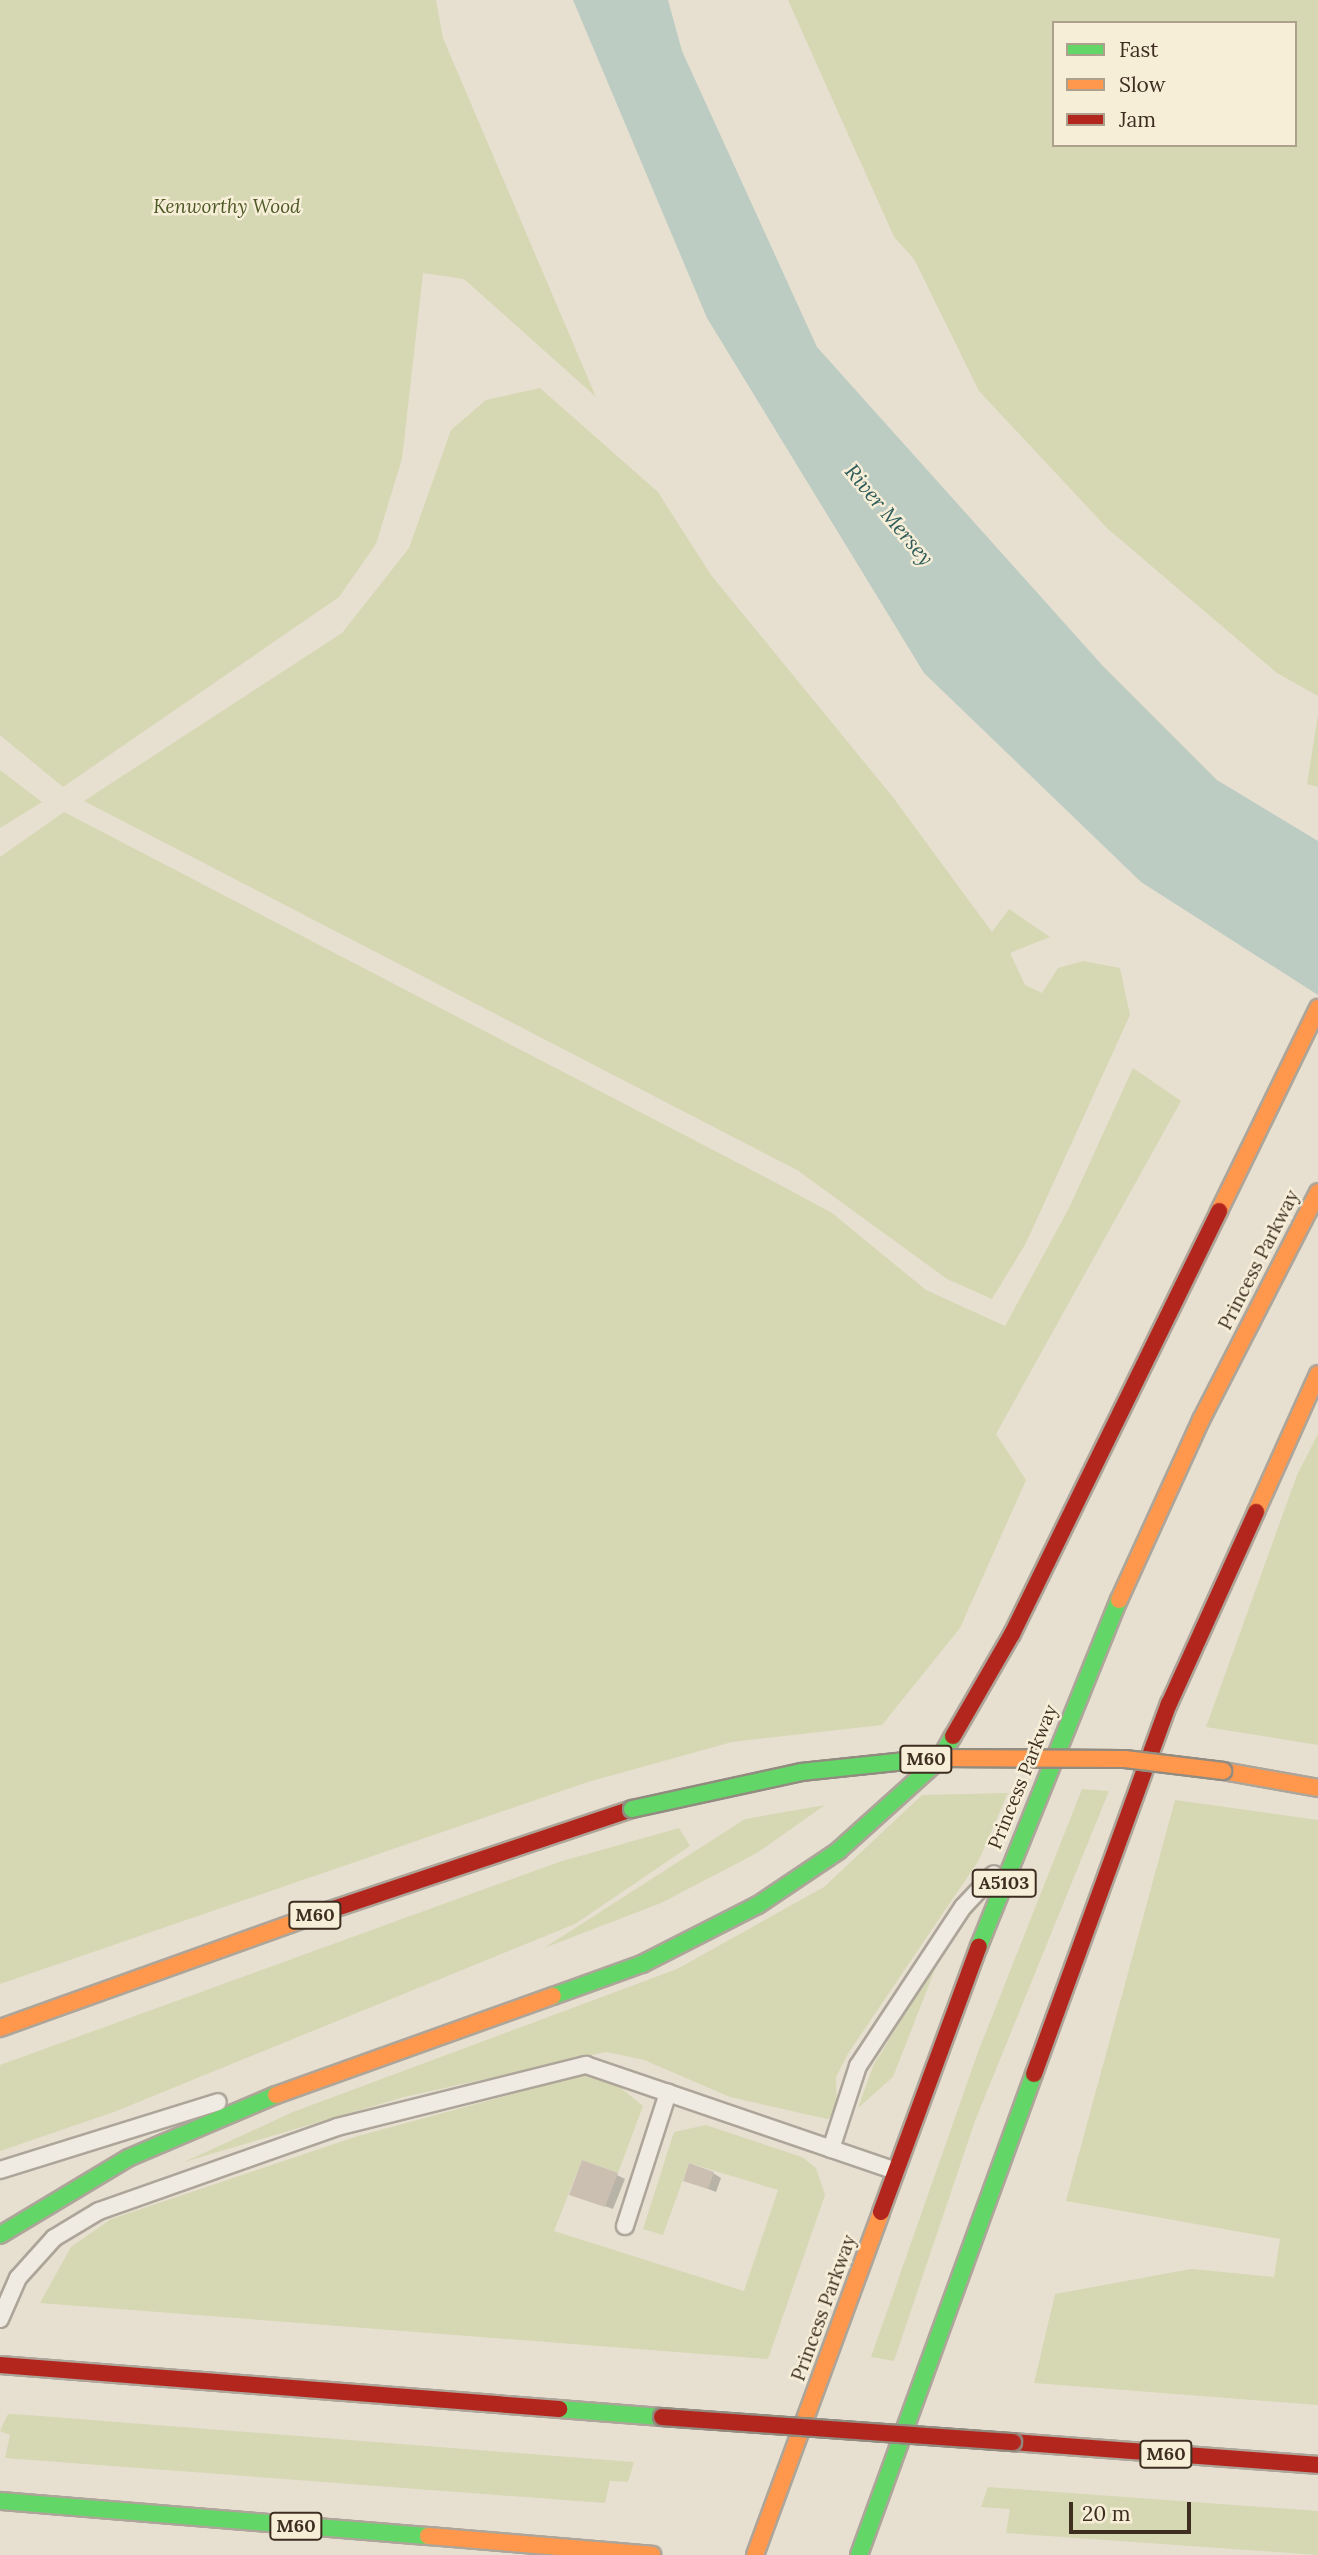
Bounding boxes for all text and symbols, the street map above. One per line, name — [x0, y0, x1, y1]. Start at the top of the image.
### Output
legend — [1052, 21, 1297, 147]
text: Fast — [1119, 36, 1158, 63]
text: Slow — [1119, 71, 1166, 98]
text: Jam — [1119, 106, 1156, 133]
park label: Kenworthy Wood — [153, 196, 301, 218]
water label: River Mersey — [839, 459, 939, 571]
street label: Princess Parkway — [1214, 1186, 1304, 1334]
street label: Princess Parkway — [984, 1701, 1062, 1853]
road number: M60 — [898, 1744, 954, 1774]
road number: A5103 — [971, 1868, 1037, 1898]
road number: M60 — [287, 1900, 343, 1929]
street label: Princess Parkway — [787, 2232, 861, 2384]
road number: M60 — [1138, 2440, 1194, 2468]
scale bar — [1073, 2488, 1196, 2532]
text: 20 m — [1082, 2500, 1131, 2527]
road number: M60 — [268, 2512, 324, 2540]

